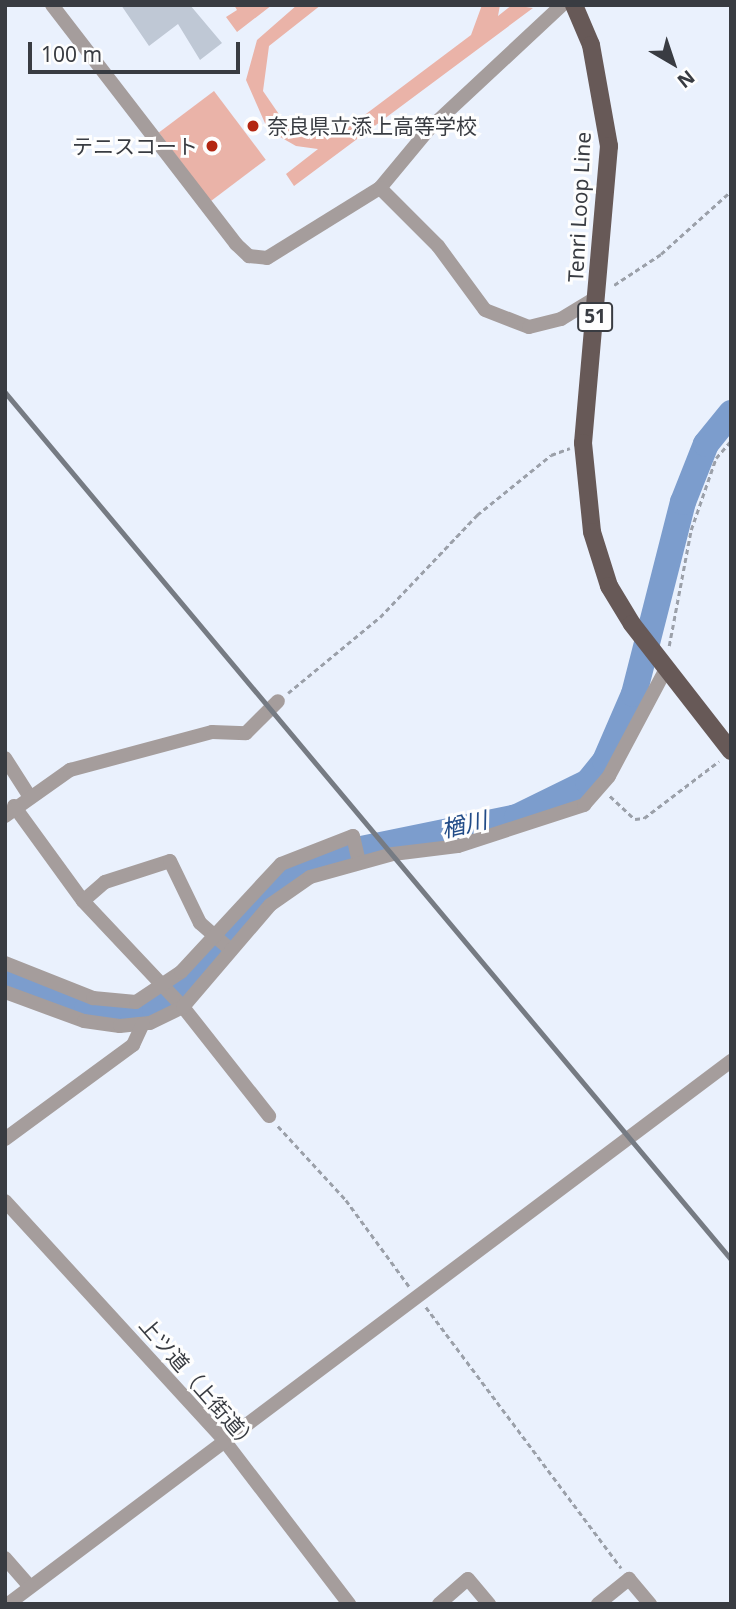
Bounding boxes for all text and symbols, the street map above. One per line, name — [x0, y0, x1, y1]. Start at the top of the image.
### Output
scale bar — [32, 28, 243, 72]
north arrow — [638, 28, 708, 98]
text: 100 m — [41, 40, 102, 68]
text: N — [672, 64, 700, 94]
place label: 奈良県立添上高等学校 — [267, 113, 477, 139]
marker: 奈良県立添上高等学校 — [245, 118, 261, 134]
street label: Tenri Loop Line — [562, 131, 596, 283]
place label: テニスコート — [72, 133, 198, 159]
marker: テニスコート — [204, 138, 220, 154]
road number: 51 — [576, 302, 614, 332]
water label: 楢川 — [438, 805, 490, 843]
street label: 上ツ道（上街道） — [134, 1312, 264, 1456]

